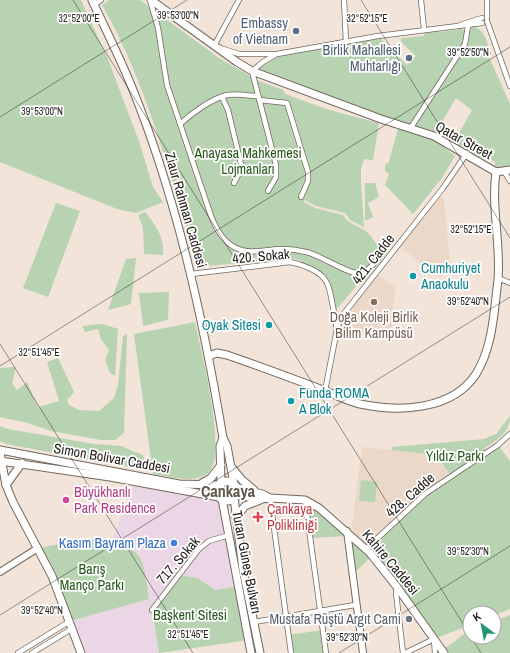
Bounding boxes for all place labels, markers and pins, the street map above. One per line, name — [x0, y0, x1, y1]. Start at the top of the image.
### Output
place label: Embassy of Vietnam — [233, 14, 288, 48]
marker: Embassy of Vietnam — [291, 26, 301, 36]
place label: Birlik Mahallesi Muhtarlığı — [323, 41, 401, 75]
marker: Birlik Mahallesi Muhtarlığı — [404, 53, 414, 63]
place label: Cumhuriyet Anaokulu — [420, 259, 480, 293]
marker: Cumhuriyet Anaokulu — [408, 271, 418, 281]
marker: Doğa Koleji Birlik Bilim Kampüsü — [369, 297, 379, 307]
place label: Doğa Koleji Birlik Bilim Kampüsü — [330, 308, 419, 342]
place label: Oyak Sitesi — [202, 316, 261, 334]
marker: Oyak Sitesi — [264, 320, 274, 330]
place label: Funda ROMA A Blok — [298, 384, 370, 418]
marker: Funda ROMA A Blok — [286, 396, 296, 406]
place label: Büyükhanlı Park Residence — [74, 483, 156, 517]
marker: Büyükhanlı Park Residence — [61, 495, 71, 505]
place label: Çankaya Polikliniği — [267, 500, 317, 534]
marker: Çankaya Polikliniği — [252, 511, 264, 523]
place label: Kasım Bayram Plaza — [59, 534, 167, 552]
marker: Kasım Bayram Plaza — [169, 538, 179, 548]
place label: Mustafa Rüştü Argıt Cami — [270, 610, 401, 628]
marker: Mustafa Rüştü Argıt Cami — [404, 614, 414, 624]

